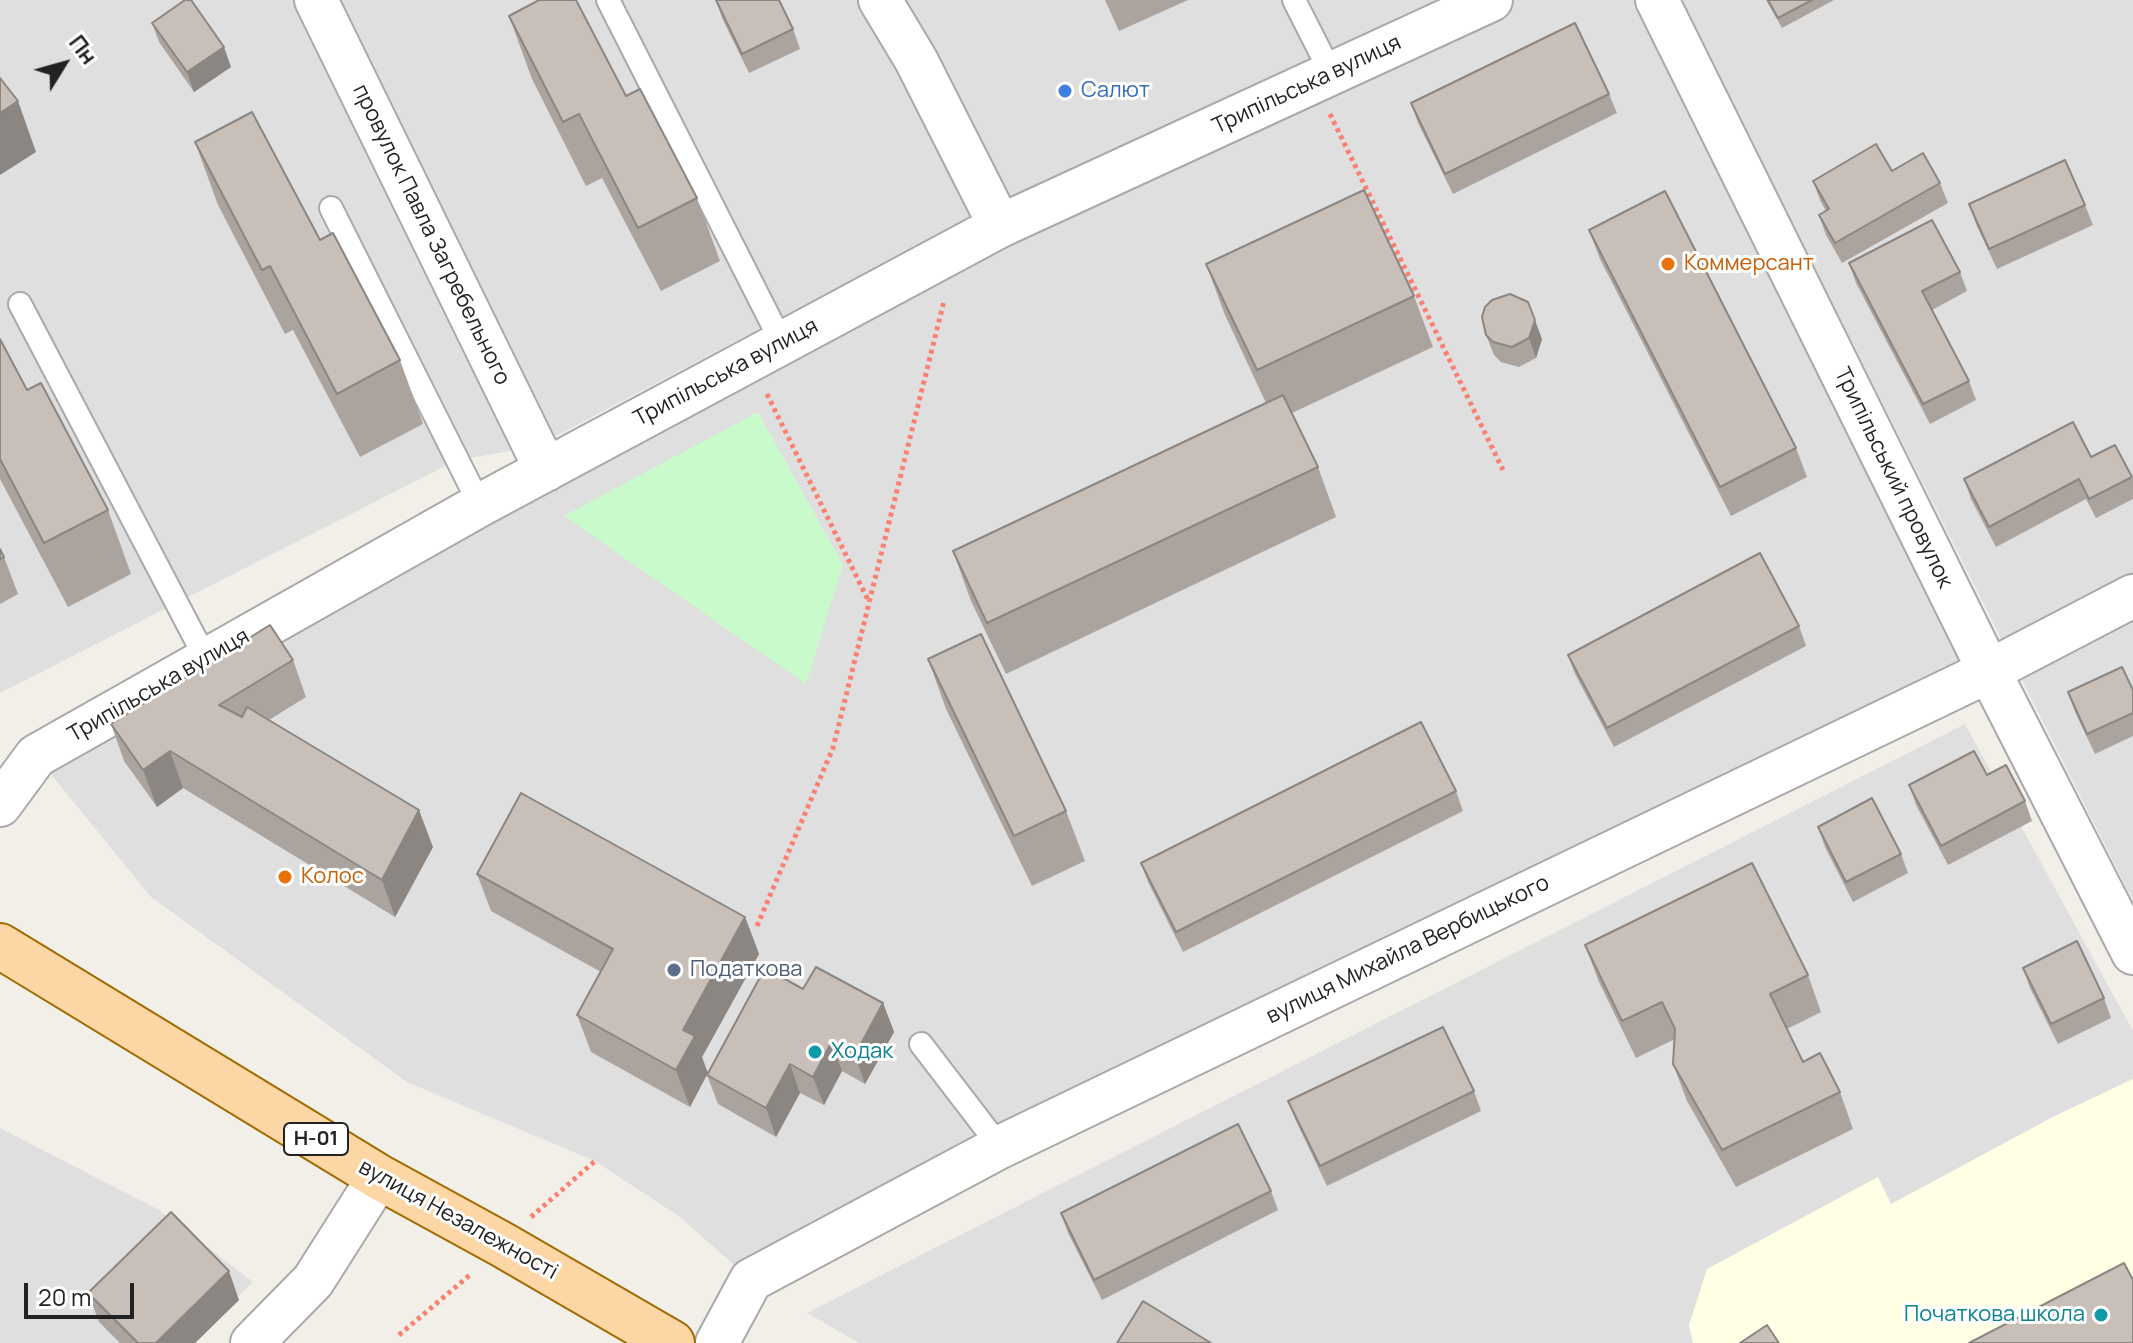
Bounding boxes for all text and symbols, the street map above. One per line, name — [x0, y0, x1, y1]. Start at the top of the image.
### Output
north arrow — [24, 24, 104, 104]
text: Пн — [62, 29, 104, 70]
street label: Трипільська вулиця — [1209, 30, 1405, 140]
place label: Салют — [1081, 78, 1150, 104]
street label: провулок Павла Загребельного — [347, 80, 515, 390]
marker: Салют — [1056, 82, 1074, 100]
place label: Коммерсант — [1684, 251, 1814, 277]
marker: Коммерсант — [1659, 255, 1677, 273]
street label: Трипільська вулиця — [629, 313, 823, 433]
street label: Трипільський провулок — [1828, 363, 1958, 593]
street label: Трипільська вулиця — [64, 623, 254, 749]
place label: Колос — [301, 864, 364, 890]
marker: Колос — [276, 868, 294, 886]
street label: вулиця Михайла Вербицького — [1262, 870, 1554, 1030]
place label: Податкова — [690, 957, 802, 983]
marker: Податкова — [665, 961, 683, 979]
place label: Ходак — [831, 1039, 893, 1065]
marker: Ходак — [806, 1043, 824, 1061]
road number: Н-01 — [284, 1123, 348, 1155]
street label: вулиця Незалежності — [354, 1154, 562, 1286]
scale bar — [28, 1267, 138, 1317]
text: 20 m — [38, 1280, 91, 1313]
place label: Початкова школа — [1904, 1302, 2085, 1328]
marker: Початкова школа — [2092, 1306, 2110, 1324]

